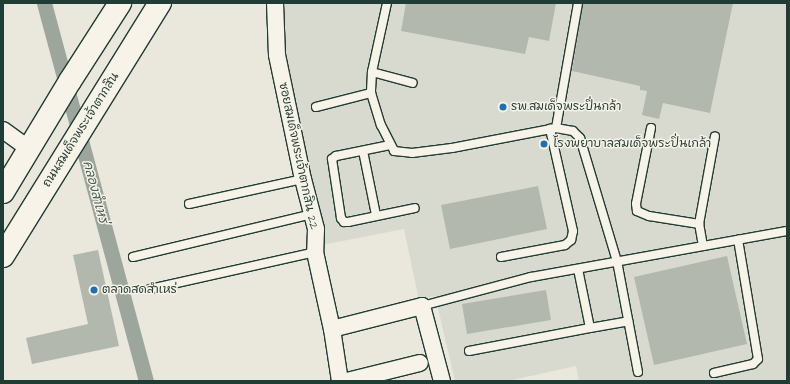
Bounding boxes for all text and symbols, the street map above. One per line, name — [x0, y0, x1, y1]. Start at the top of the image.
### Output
street label: ถนนสมเด็จพระเจ้าตากสิน — [40, 70, 122, 190]
street label: ซอยสมเด็จพระเจ้าตากสิน 22 — [275, 81, 321, 231]
place label: รพ.สมเด็จพระปิ่นกล้า — [511, 100, 621, 114]
marker: รพ.สมเด็จพระปิ่นกล้า — [498, 102, 508, 112]
place label: โรงพยาบาลสมเด็จพระปิ่นเกล้า — [553, 137, 711, 151]
marker: โรงพยาบาลสมเด็จพระปิ่นเกล้า — [538, 138, 550, 150]
water label: คลองสำเหร่ — [79, 159, 111, 225]
place label: ตลาดสดสำเหร่ — [102, 283, 177, 297]
marker: ตลาดสดสำเหร่ — [89, 285, 99, 295]

